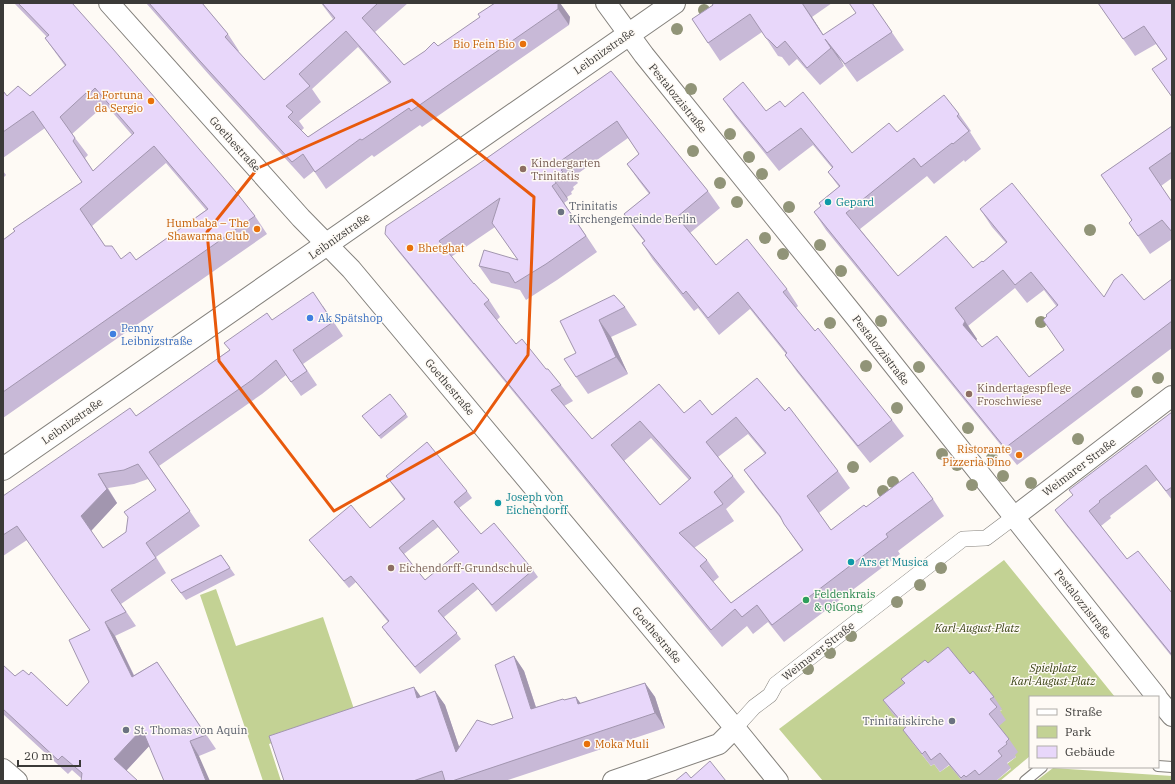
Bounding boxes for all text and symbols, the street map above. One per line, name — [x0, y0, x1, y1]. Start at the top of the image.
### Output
street label: Leibnizstraße — [571, 25, 637, 77]
place label: Bio Fein Bio — [453, 37, 515, 51]
marker: Bio Fein Bio — [518, 39, 528, 49]
street label: Pestalozzistraße — [646, 61, 710, 135]
place label: La Fortuna da Sergio — [87, 88, 143, 115]
marker: La Fortuna da Sergio — [146, 96, 156, 106]
street label: Goethestraße — [206, 113, 264, 175]
place label: Kindergarten Trinitatis — [531, 156, 600, 183]
marker: Kindergarten Trinitatis — [518, 164, 528, 174]
place label: Gepard — [836, 195, 875, 209]
marker: Gepard — [823, 197, 833, 207]
place label: Trinitatis Kirchengemeinde Berlin — [569, 199, 696, 226]
marker: Trinitatis Kirchengemeinde Berlin — [556, 207, 566, 217]
street label: Leibnizstraße — [306, 210, 372, 262]
place label: Humbaba – The Shawarma Club — [166, 216, 249, 243]
marker: Humbaba – The Shawarma Club — [252, 224, 262, 234]
place label: Bhetghat — [418, 241, 465, 255]
marker: Bhetghat — [405, 243, 415, 253]
place label: Ak Spätshop — [318, 311, 383, 325]
street label: Pestalozzistraße — [849, 312, 913, 388]
marker: Ak Spätshop — [305, 313, 315, 323]
place label: Penny Leibnizstraße — [121, 321, 193, 348]
marker: Penny Leibnizstraße — [108, 329, 118, 339]
street label: Goethestraße — [422, 356, 478, 418]
place label: Kindertagespflege Froschwiese — [977, 381, 1071, 408]
marker: Kindertagespflege Froschwiese — [964, 389, 974, 399]
street label: Leibnizstraße — [39, 395, 105, 447]
street label: Weimarer Straße — [1039, 435, 1119, 499]
place label: Ristorante Pizzeria Dino — [942, 442, 1011, 469]
marker: Ristorante Pizzeria Dino — [1014, 450, 1024, 460]
place label: Joseph von Eichendorff — [506, 490, 569, 517]
marker: Joseph von Eichendorff — [493, 498, 503, 508]
place label: Ars et Musica — [859, 555, 929, 569]
marker: Ars et Musica — [846, 557, 856, 567]
place label: Eichendorff-Grundschule — [399, 561, 532, 575]
marker: Eichendorff-Grundschule — [386, 563, 396, 573]
street label: Pestalozzistraße — [1051, 566, 1115, 642]
place label: Feldenkrais & QiGong — [814, 587, 875, 614]
marker: Feldenkrais & QiGong — [801, 595, 811, 605]
street label: Goethestraße — [629, 604, 685, 666]
street label: Weimarer Straße — [779, 618, 857, 684]
park label: Karl-August-Platz — [934, 621, 1020, 635]
park label: Spielplatz Karl-August-Platz — [1010, 661, 1096, 688]
legend — [1029, 696, 1159, 768]
text: Straße — [1065, 704, 1102, 719]
place label: Trinitatiskirche — [862, 714, 944, 728]
marker: Trinitatiskirche — [947, 716, 957, 726]
place label: St. Thomas von Aquin — [134, 723, 248, 737]
text: Park — [1065, 724, 1091, 739]
marker: St. Thomas von Aquin — [121, 725, 131, 735]
place label: Moka Muli — [595, 737, 649, 751]
marker: Moka Muli — [582, 739, 592, 749]
scale bar — [18, 742, 80, 768]
text: Gebäude — [1065, 744, 1115, 759]
text: 20 m — [24, 748, 53, 763]

